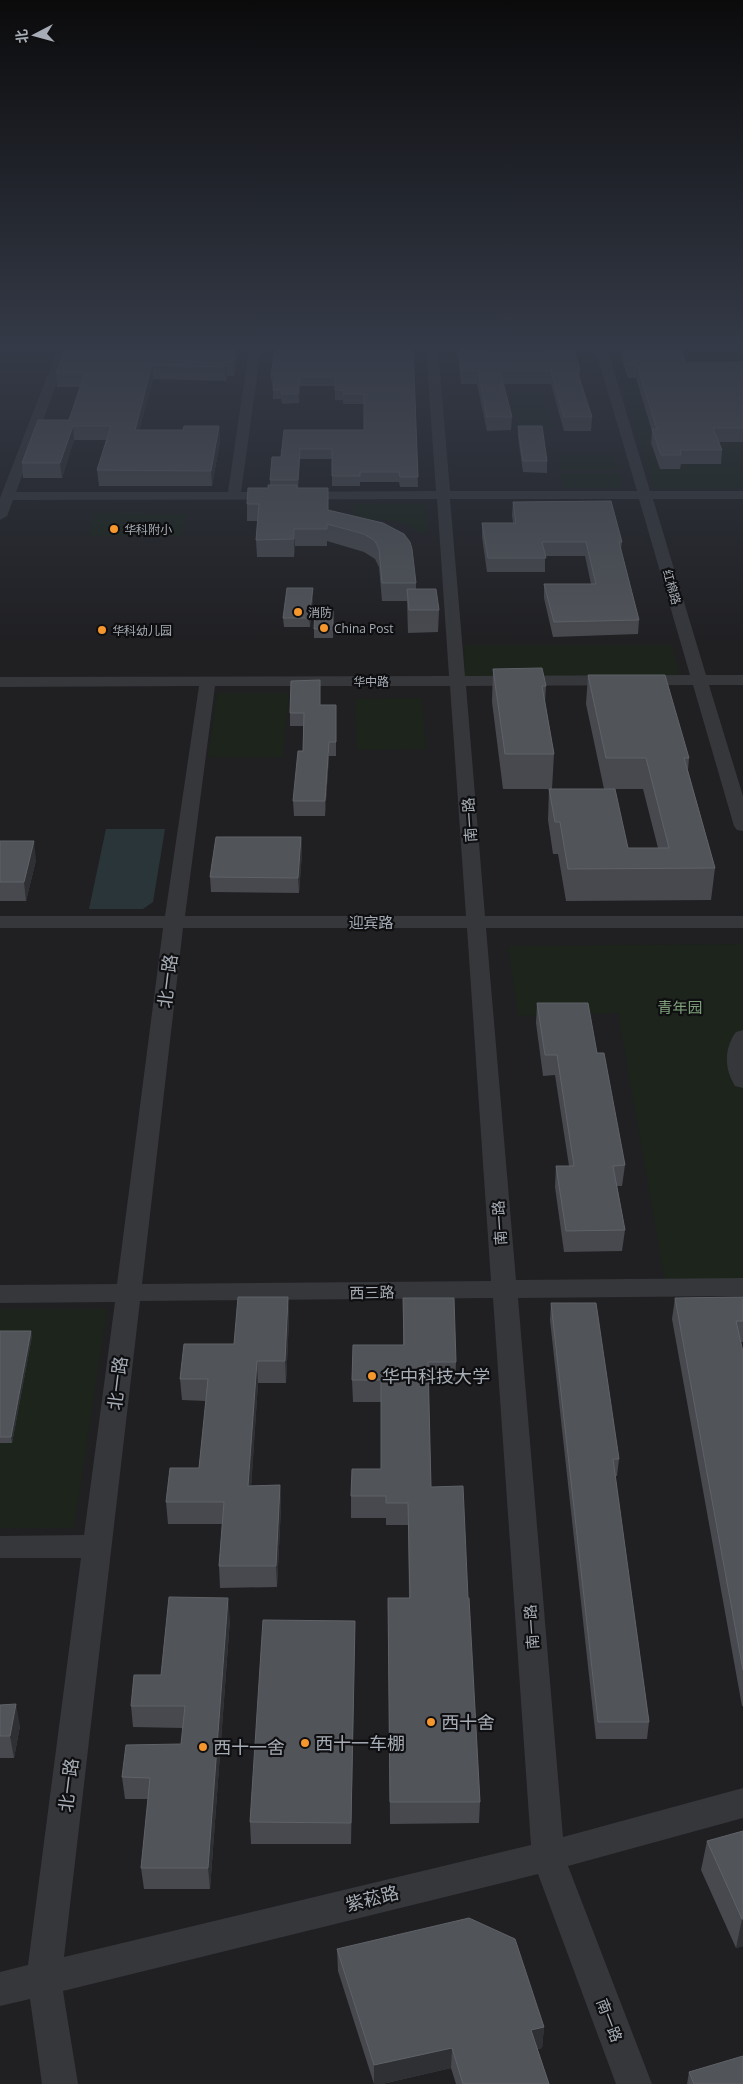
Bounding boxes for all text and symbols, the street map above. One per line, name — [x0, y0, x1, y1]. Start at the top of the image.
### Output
north arrow — [10, 10, 60, 60]
text: 北 — [11, 28, 32, 44]
place label: 华科附小 — [124, 521, 172, 538]
marker: 华科附小 — [108, 523, 120, 535]
street label: 红棉路 — [659, 567, 685, 607]
place label: 消防 — [308, 604, 332, 621]
marker: 消防 — [292, 606, 304, 618]
place label: China Post — [334, 620, 394, 637]
place label: 华科幼儿园 — [112, 622, 172, 639]
marker: China Post — [318, 622, 330, 634]
marker: 华科幼儿园 — [96, 624, 108, 636]
street label: 华中路 — [353, 673, 389, 690]
street label: 南一路 — [457, 797, 481, 843]
street label: 迎宾路 — [348, 912, 394, 932]
street label: 北一路 — [152, 953, 182, 1009]
park label: 青年园 — [657, 997, 703, 1017]
street label: 南一路 — [487, 1200, 511, 1246]
street label: 西三路 — [349, 1282, 395, 1302]
street label: 北一路 — [102, 1355, 132, 1411]
place label: 华中科技大学 — [382, 1364, 490, 1388]
marker: 华中科技大学 — [366, 1370, 378, 1382]
street label: 南一路 — [519, 1604, 543, 1650]
place label: 西十舍 — [441, 1710, 495, 1734]
marker: 西十舍 — [425, 1716, 437, 1728]
place label: 西十一车棚 — [315, 1731, 405, 1755]
place label: 西十一舍 — [213, 1735, 285, 1759]
marker: 西十一车棚 — [299, 1737, 311, 1749]
marker: 西十一舍 — [197, 1741, 209, 1753]
street label: 北一路 — [53, 1757, 83, 1813]
street label: 紫菘路 — [343, 1880, 401, 1916]
street label: 南一路 — [593, 1995, 627, 2045]

